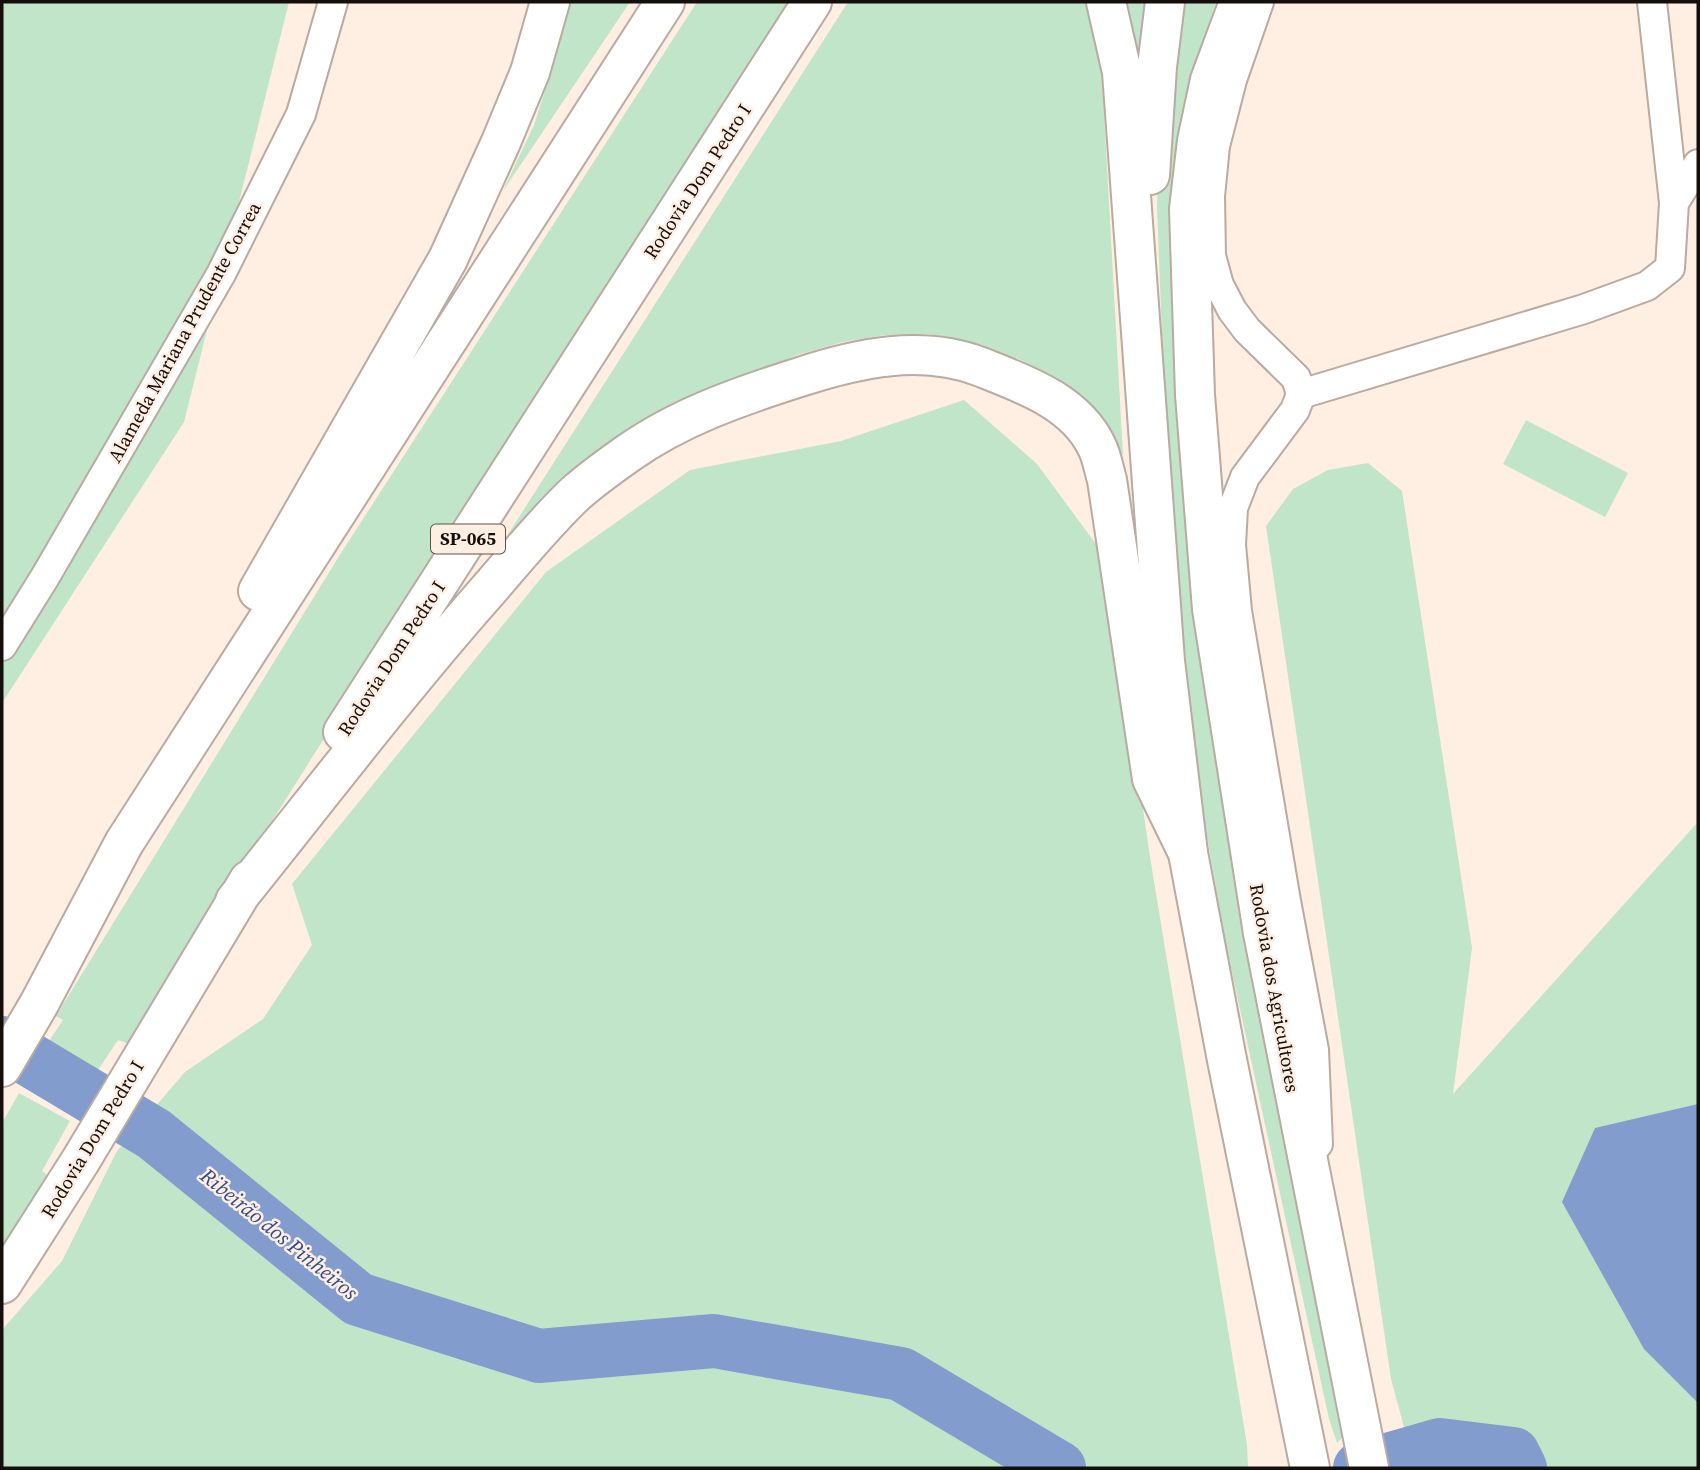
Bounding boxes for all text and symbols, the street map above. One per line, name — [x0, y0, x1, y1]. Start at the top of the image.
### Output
street label: Rodovia Dom Pedro I — [637, 99, 757, 263]
street label: Alameda Mariana Prudente Correa — [101, 197, 267, 467]
road number: SP-065 — [431, 524, 505, 554]
street label: Rodovia Dom Pedro I — [331, 576, 451, 740]
street label: Rodovia dos Agricultores — [1244, 882, 1306, 1094]
street label: Rodovia Dom Pedro I — [35, 1055, 149, 1223]
water label: Ribeirão dos Pinheiros — [194, 1160, 364, 1306]

